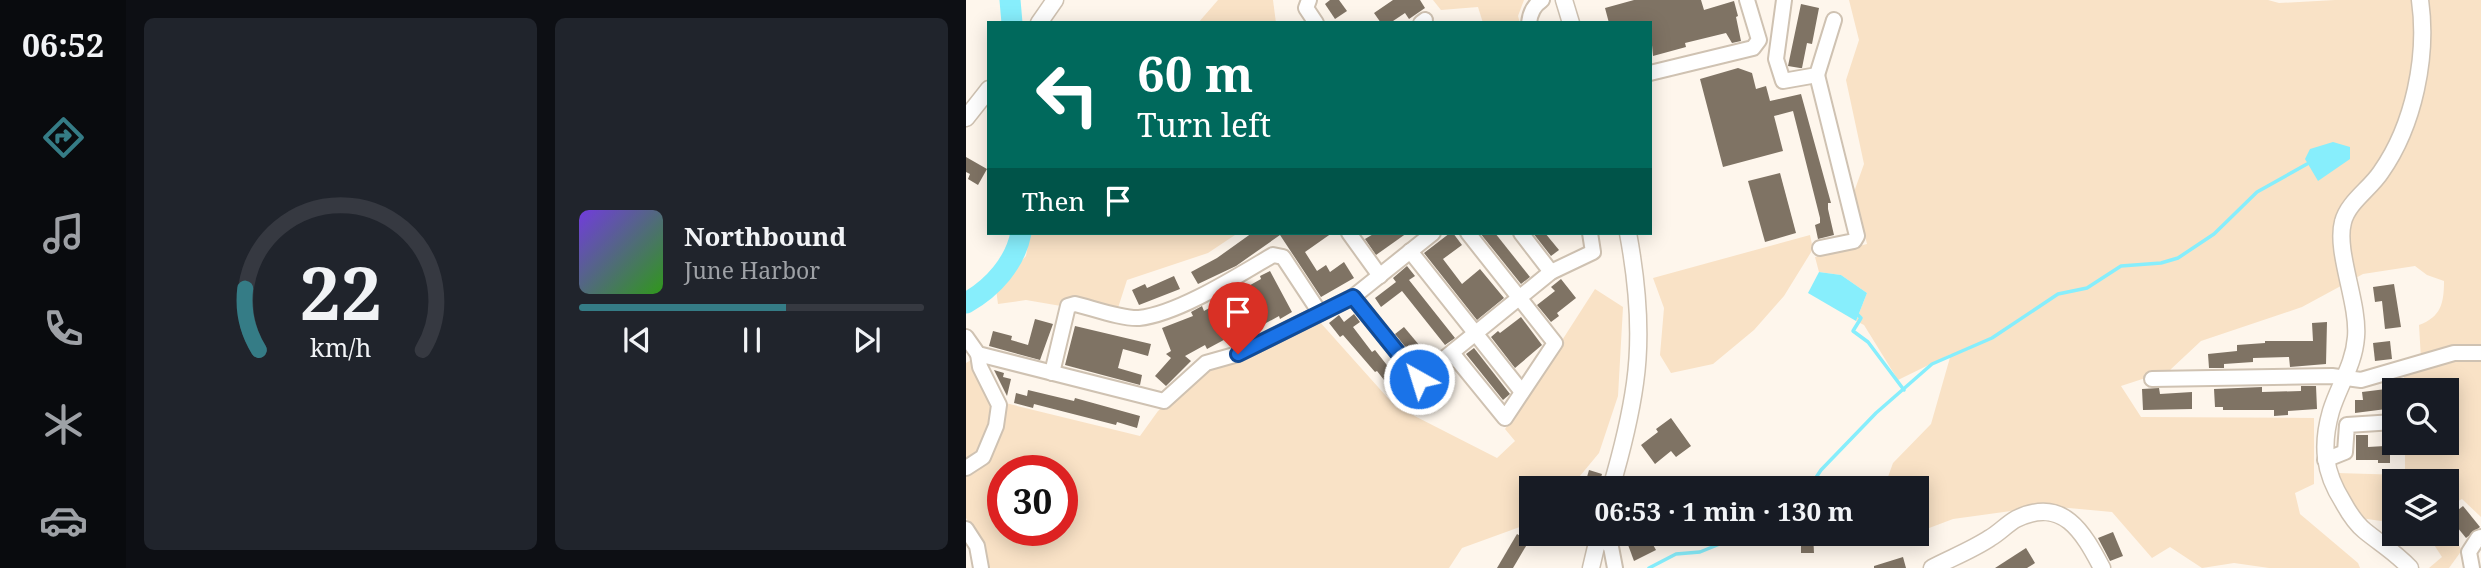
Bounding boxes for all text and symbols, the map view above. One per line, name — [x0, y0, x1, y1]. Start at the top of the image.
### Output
text: 06:52 — [22, 23, 104, 66]
text: 60 m — [1137, 40, 1253, 106]
icon: left — [1022, 49, 1113, 140]
text: Turn left — [1137, 103, 1271, 146]
icon: directions — [39, 113, 88, 162]
icon: arrive — [1099, 182, 1137, 220]
text: Then — [1022, 183, 1085, 219]
icon: music — [39, 209, 88, 258]
text: Northbound — [684, 218, 846, 254]
text: 22 — [299, 242, 382, 341]
text: June Harbor — [684, 254, 820, 286]
pin — [1208, 282, 1268, 354]
icon: arrive — [1219, 293, 1257, 331]
icon: phone — [39, 304, 88, 353]
icon: previous — [618, 321, 656, 359]
icon: pause — [733, 321, 771, 359]
icon: next — [848, 321, 886, 359]
text: km/h — [310, 330, 371, 364]
position arrow — [1382, 342, 1456, 416]
map controls — [2382, 378, 2459, 546]
button: search — [2382, 378, 2459, 455]
icon: climate — [39, 400, 88, 449]
speed limit sign: 30 — [987, 455, 1078, 546]
button: layers — [2382, 469, 2459, 546]
text: 06:53 · 1 min · 130 m — [1594, 493, 1854, 529]
icon: car — [39, 496, 88, 545]

